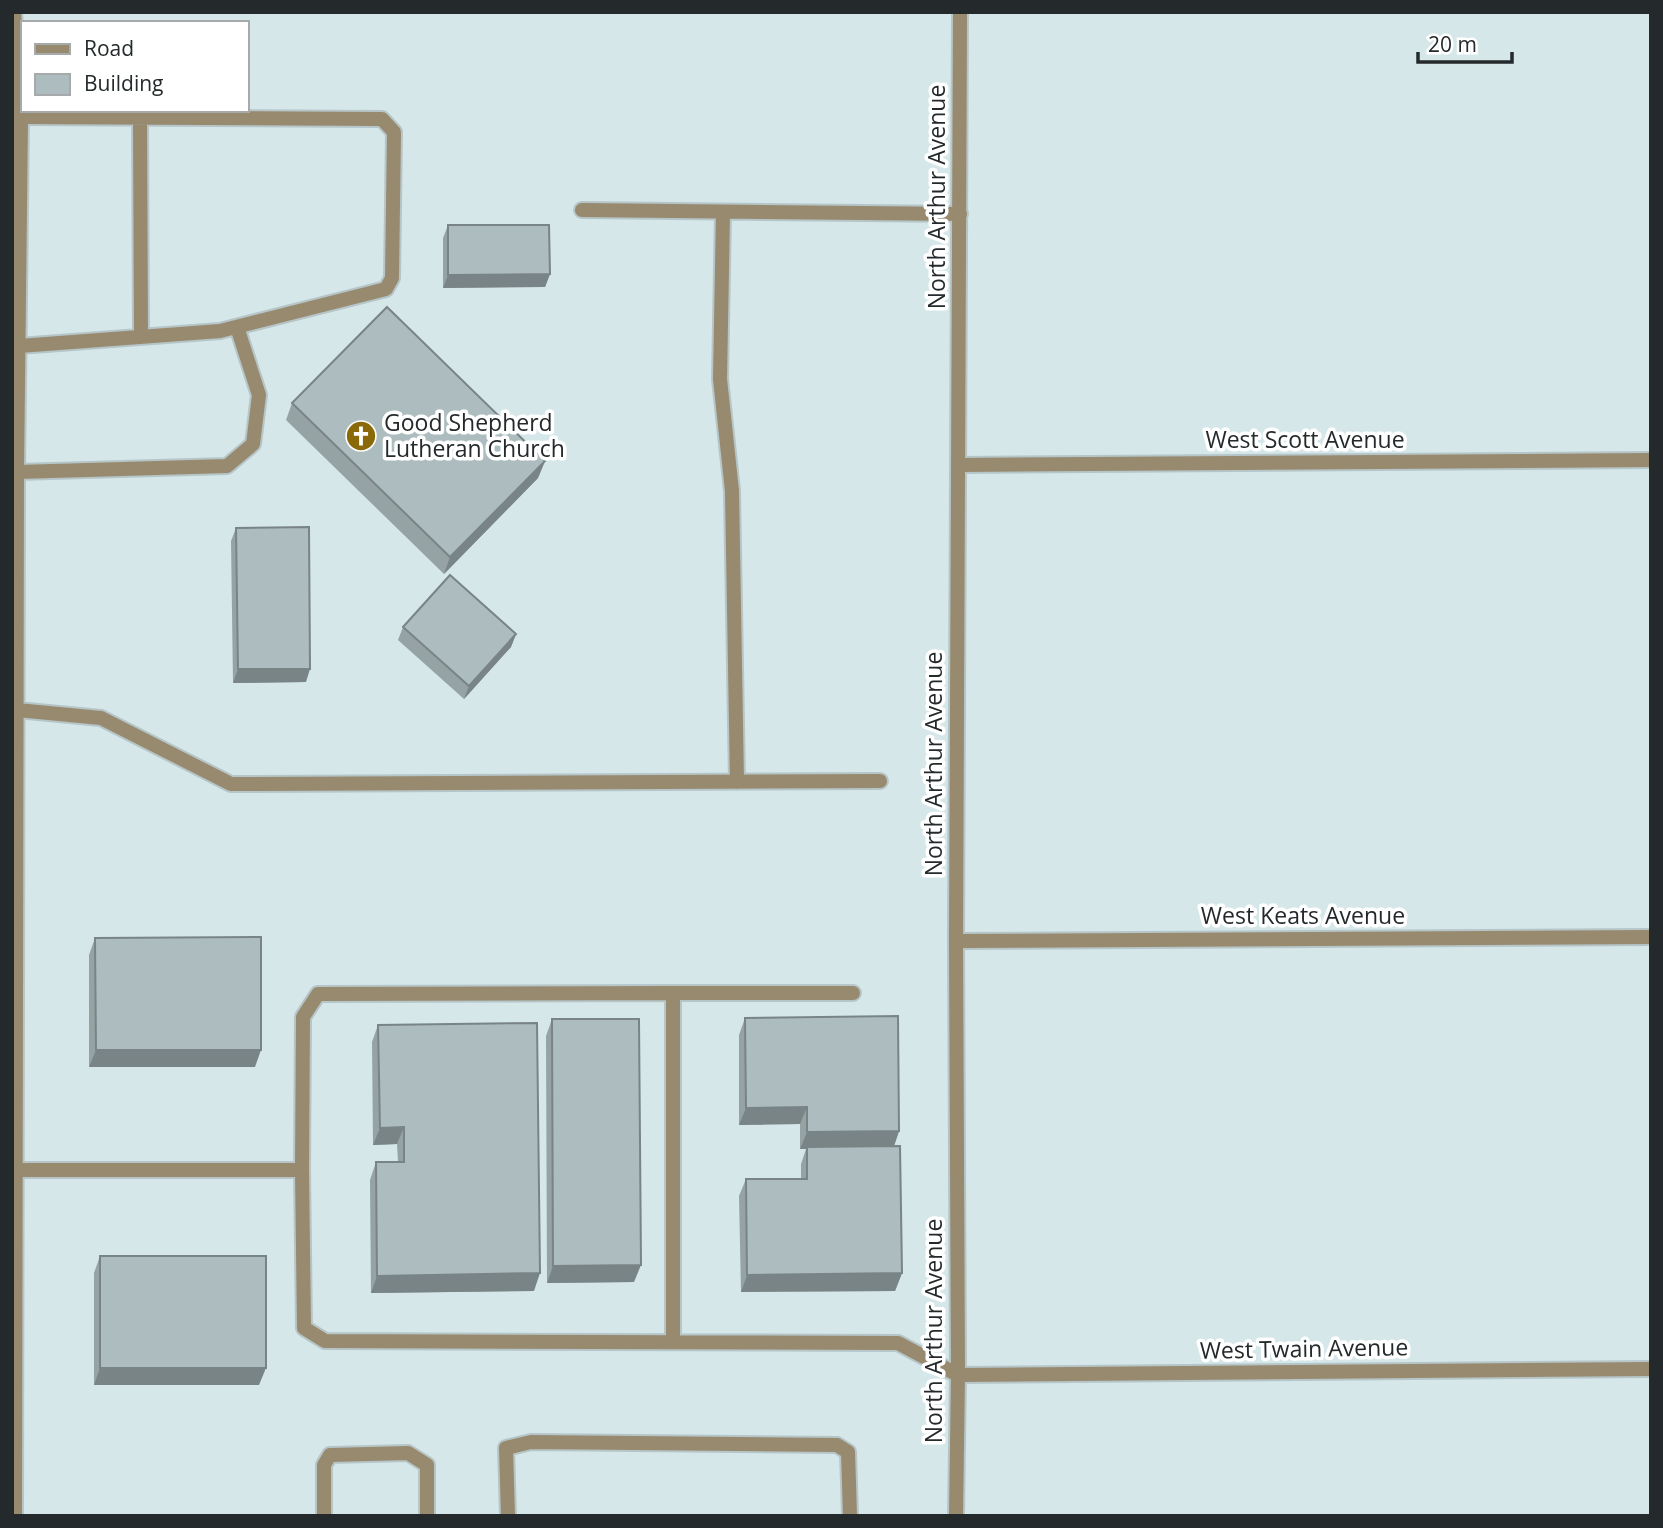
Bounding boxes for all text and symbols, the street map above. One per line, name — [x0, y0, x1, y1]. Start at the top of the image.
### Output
legend — [21, 21, 248, 112]
scale bar — [1418, 21, 1512, 65]
text: 20 m — [1428, 30, 1477, 58]
text: Road — [84, 34, 134, 62]
text: Building — [84, 69, 163, 97]
street label: North Arthur Avenue — [920, 85, 952, 309]
place label: Good Shepherd Lutheran Church — [384, 406, 565, 464]
church icon: Good Shepherd Lutheran Church — [344, 419, 378, 453]
street label: West Scott Avenue — [1205, 423, 1405, 455]
street label: North Arthur Avenue — [917, 652, 949, 876]
street label: West Keats Avenue — [1201, 899, 1405, 931]
street label: North Arthur Avenue — [917, 1219, 949, 1443]
street label: West Twain Avenue — [1199, 1330, 1409, 1366]

